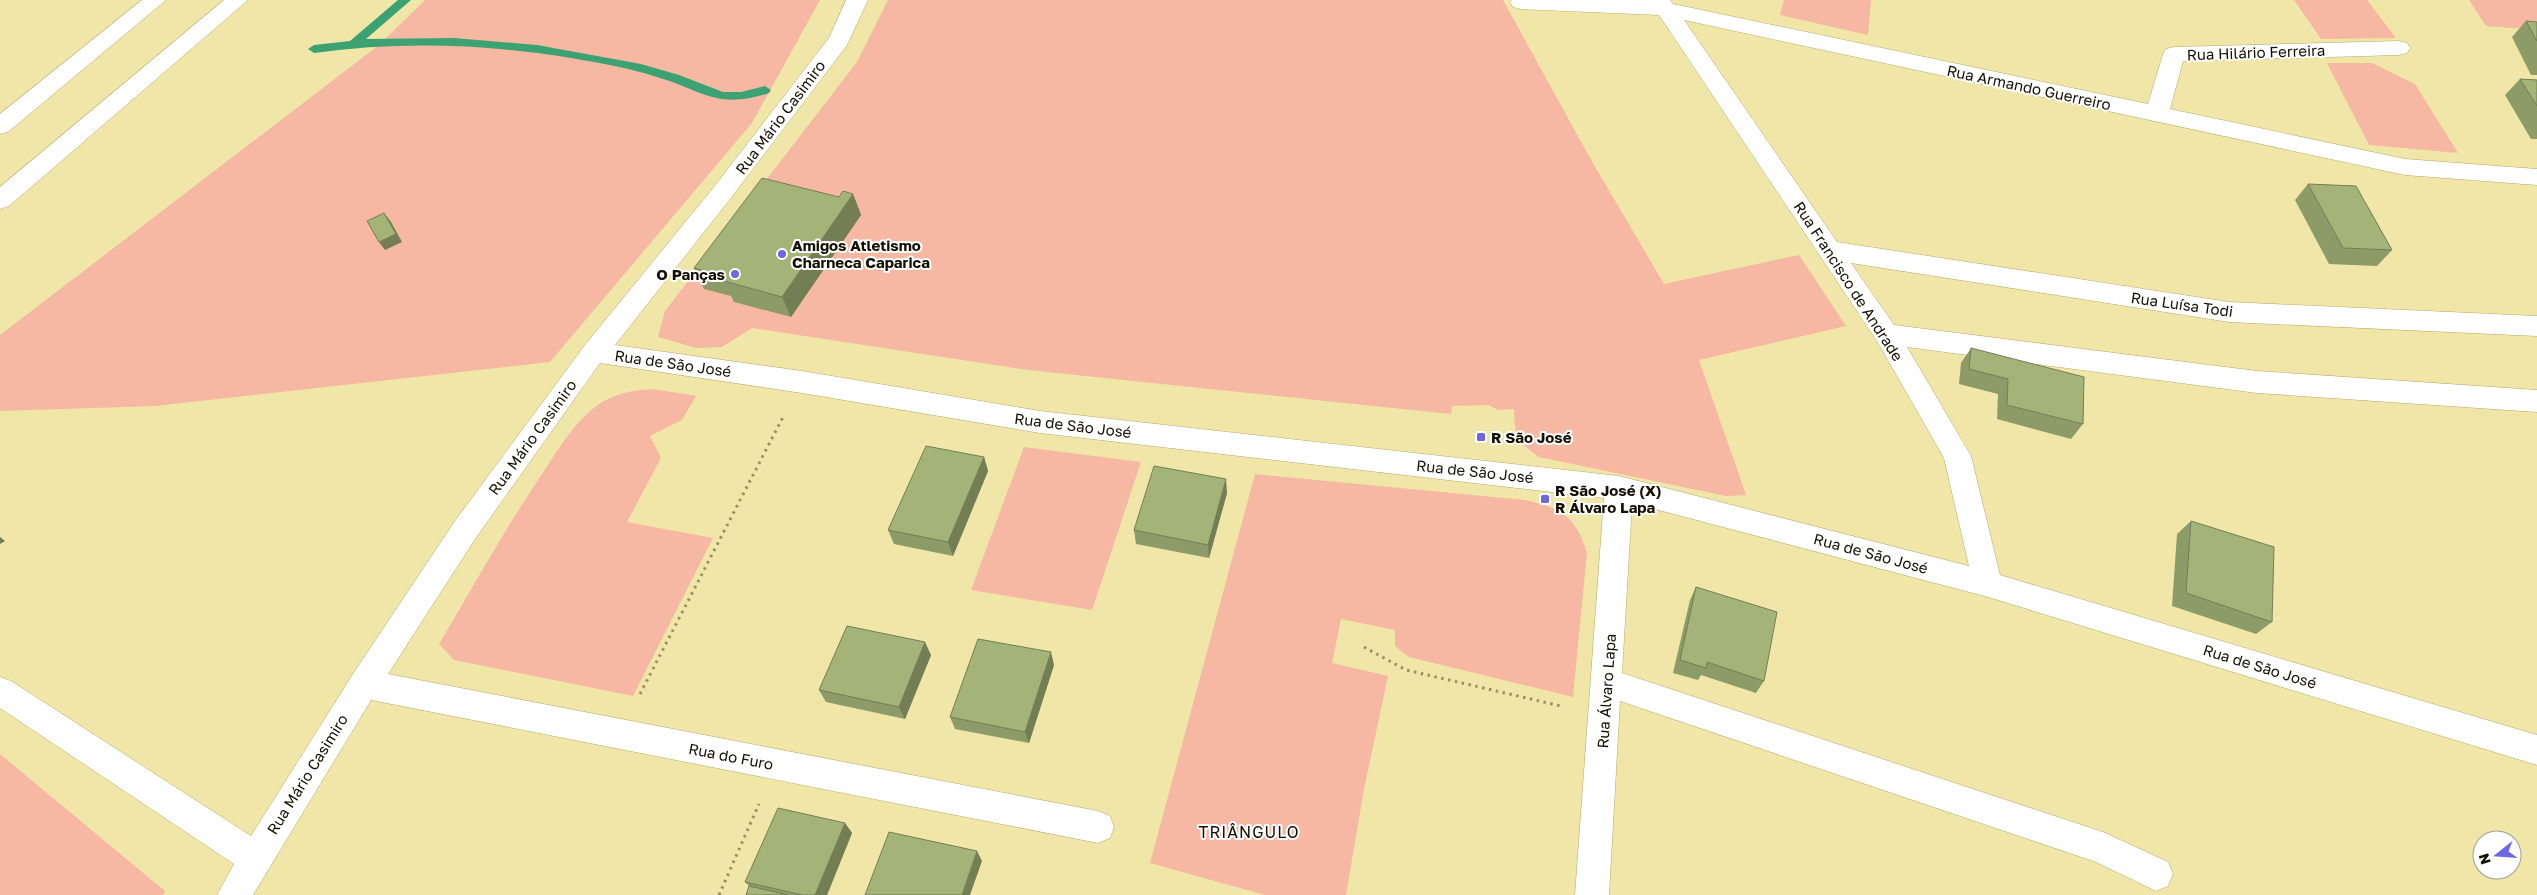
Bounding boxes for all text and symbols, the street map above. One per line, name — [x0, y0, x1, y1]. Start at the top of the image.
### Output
street label: Rua Hilário Ferreira — [2187, 41, 2325, 63]
street label: Rua Mário Casimiro — [731, 57, 829, 177]
street label: Rua Armando Guerreiro — [1945, 61, 2113, 113]
street label: Rua Francisco de Andrade — [1791, 198, 1908, 365]
place label: Amigos Atletismo Charneca Caparica — [792, 236, 930, 271]
marker: Amigos Atletismo Charneca Caparica — [776, 248, 788, 260]
place label: O Panças — [656, 265, 725, 283]
marker: O Panças — [729, 268, 741, 280]
street label: Rua Luísa Todi — [2130, 288, 2234, 320]
street label: Rua de São José — [613, 346, 733, 380]
street label: Rua Mário Casimiro — [484, 376, 580, 498]
street label: Rua de São José — [1013, 409, 1133, 441]
place label: R São José — [1491, 428, 1572, 446]
marker: R São José — [1475, 431, 1487, 443]
street label: Rua de São José — [1416, 456, 1535, 486]
place label: R São José (X) R Álvaro Lapa — [1555, 481, 1661, 516]
marker: R São José (X) R Álvaro Lapa — [1539, 493, 1551, 505]
street label: Rua de São José — [1812, 529, 1930, 577]
street label: Rua Álvaro Lapa — [1593, 633, 1619, 749]
street label: Rua de São José — [2201, 640, 2319, 692]
street label: Rua Mário Casimiro — [263, 711, 351, 837]
street label: Rua do Furo — [687, 739, 775, 773]
district label: TRIÂNGULO — [1199, 822, 1299, 842]
north arrow — [2472, 830, 2522, 880]
text: N — [2474, 851, 2494, 867]

